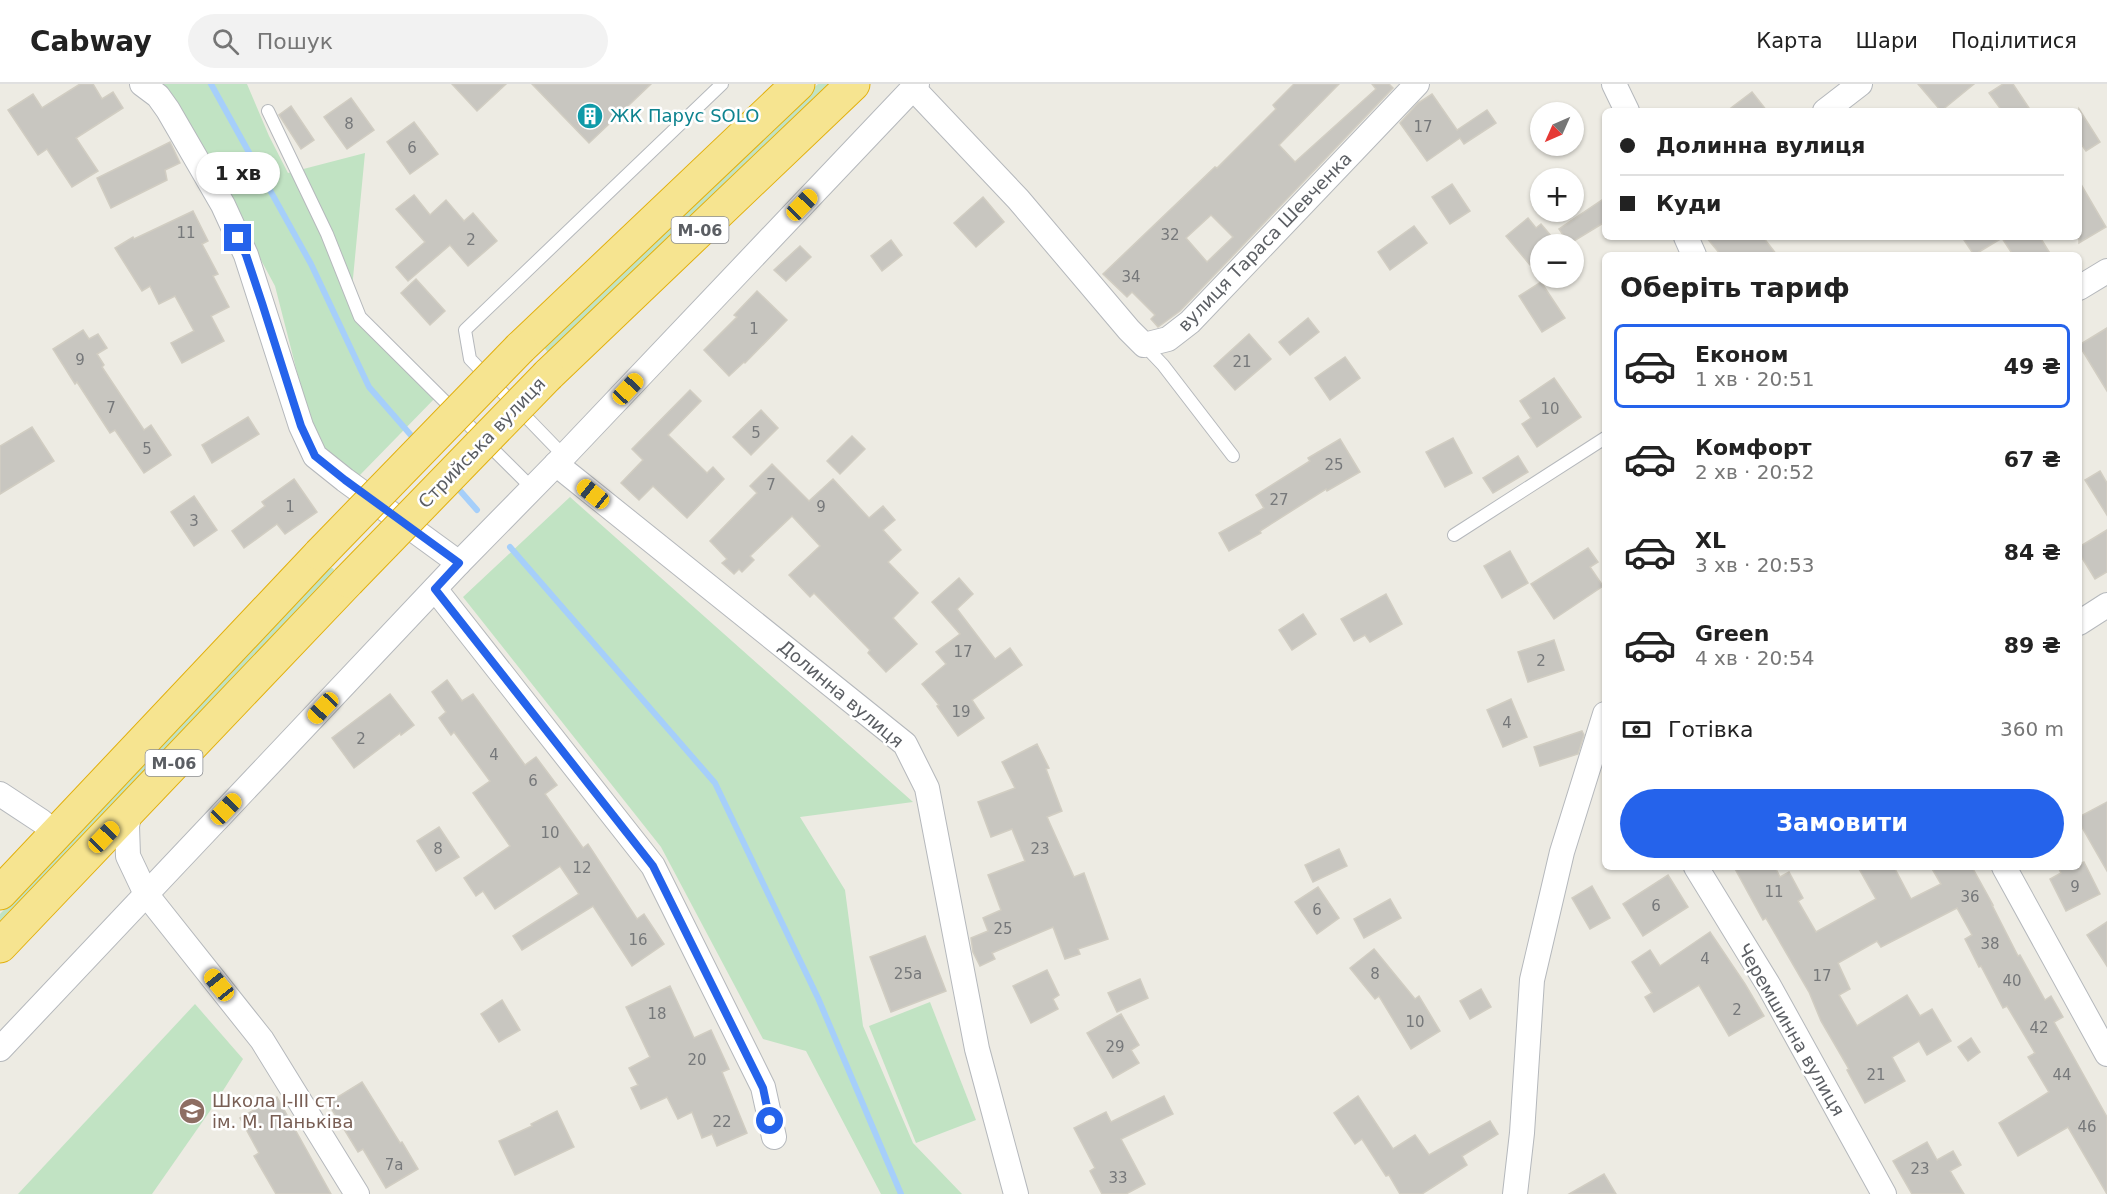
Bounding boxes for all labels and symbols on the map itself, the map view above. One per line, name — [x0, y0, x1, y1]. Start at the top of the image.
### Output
building icon: ЖК Парус SOLO — [575, 101, 605, 131]
north arrow — [1530, 102, 1584, 156]
place label: ЖК Парус SOLO — [610, 105, 759, 126]
house number: 8 — [344, 115, 354, 133]
house number: 17 — [1413, 118, 1433, 136]
house number: 6 — [407, 139, 417, 157]
street label: вулиця Тараса Шевченка — [1173, 148, 1356, 336]
callout: 1 хв — [196, 151, 280, 193]
car — [783, 186, 821, 224]
road number: М-06 — [672, 217, 728, 243]
house number: 11 — [176, 224, 196, 242]
route end — [224, 224, 251, 251]
house number: 32 — [1160, 226, 1180, 244]
house number: 2 — [466, 231, 476, 249]
house number: 34 — [1121, 268, 1141, 286]
house number: 1 — [749, 320, 759, 338]
house number: 9 — [75, 351, 85, 369]
house number: 21 — [1232, 353, 1252, 371]
car — [609, 370, 647, 408]
street label: Стрийська вулиця — [414, 373, 549, 512]
house number: 7 — [106, 399, 116, 417]
house number: 10 — [1540, 400, 1560, 418]
house number: 5 — [751, 424, 761, 442]
house number: 5 — [142, 440, 152, 458]
house number: 25 — [1324, 456, 1344, 474]
car — [573, 476, 613, 512]
house number: 7 — [766, 476, 776, 494]
house number: 27 — [1269, 491, 1289, 509]
house number: 1 — [285, 498, 295, 516]
house number: 9 — [816, 498, 826, 516]
house number: 3 — [189, 512, 199, 530]
street label: Долинна вулиця — [775, 635, 908, 752]
house number: 17 — [953, 643, 973, 661]
house number: 2 — [1536, 652, 1546, 670]
car — [304, 689, 342, 727]
house number: 19 — [951, 703, 971, 721]
house number: 4 — [1502, 714, 1512, 732]
house number: 2 — [356, 730, 366, 748]
house number: 4 — [489, 746, 499, 764]
road number: М-06 — [146, 750, 202, 776]
house number: 6 — [528, 772, 538, 790]
car — [207, 790, 245, 828]
car — [85, 818, 123, 856]
house number: 10 — [540, 824, 560, 842]
house number: 8 — [433, 840, 443, 858]
house number: 23 — [1030, 840, 1050, 858]
house number: 12 — [572, 859, 592, 877]
house number: 9 — [2070, 878, 2080, 896]
house number: 11 — [1764, 883, 1784, 901]
house number: 36 — [1960, 888, 1980, 906]
house number: 6 — [1651, 897, 1661, 915]
house number: 6 — [1312, 901, 1322, 919]
house number: 25 — [993, 920, 1013, 938]
house number: 16 — [628, 931, 648, 949]
house number: 38 — [1980, 935, 2000, 953]
street label: Черемшинна вулиця — [1733, 940, 1849, 1120]
house number: 4 — [1700, 950, 1710, 968]
car — [201, 965, 237, 1005]
house number: 25а — [894, 965, 922, 983]
house number: 8 — [1370, 965, 1380, 983]
house number: 17 — [1812, 967, 1832, 985]
house number: 40 — [2002, 972, 2022, 990]
house number: 2 — [1732, 1001, 1742, 1019]
house number: 18 — [647, 1005, 667, 1023]
house number: 10 — [1405, 1013, 1425, 1031]
house number: 42 — [2029, 1019, 2049, 1037]
house number: 29 — [1105, 1038, 1125, 1056]
house number: 20 — [687, 1051, 707, 1069]
house number: 21 — [1866, 1066, 1886, 1084]
house number: 44 — [2052, 1066, 2072, 1084]
place label: Школа І-ІІІ ст. ім. М. Паньківа — [212, 1090, 353, 1132]
school or university icon: Школа І-ІІІ ст. ім. М. Паньківа — [177, 1096, 207, 1126]
route start — [756, 1107, 783, 1134]
house number: 22 — [712, 1113, 732, 1131]
house number: 46 — [2077, 1118, 2097, 1136]
house number: 7а — [385, 1156, 403, 1174]
house number: 23 — [1910, 1160, 1930, 1178]
house number: 33 — [1108, 1169, 1128, 1187]

